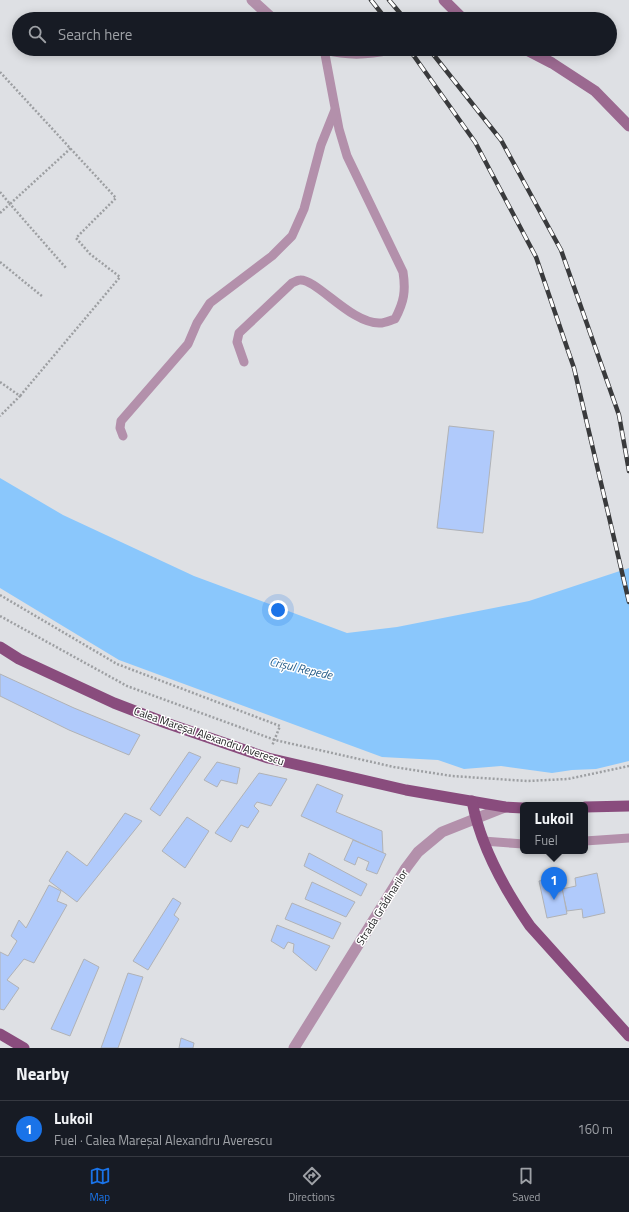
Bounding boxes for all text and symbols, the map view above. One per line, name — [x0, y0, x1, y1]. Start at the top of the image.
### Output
search box — [12, 12, 617, 56]
icon: search — [26, 23, 48, 45]
text: Search here — [58, 23, 132, 46]
your location — [268, 600, 288, 620]
water label: Crișul Repede — [268, 652, 336, 685]
street label: Calea Mareșal Alexandru Averescu — [132, 703, 286, 769]
popup — [520, 802, 588, 854]
text: Lukoil — [535, 807, 573, 830]
text: Fuel — [535, 830, 558, 850]
street label: Strada Grădinarilor — [352, 866, 412, 948]
pin: 1 — [541, 867, 567, 900]
text: Nearby — [16, 1061, 69, 1087]
text: Lukoil — [54, 1107, 93, 1130]
text: 1 — [25, 1119, 33, 1139]
text: 160 m — [577, 1119, 613, 1139]
text: Fuel · Calea Mareșal Alexandru Averescu — [54, 1130, 272, 1150]
tab: Map — [89, 1165, 111, 1205]
tab: Directions — [288, 1165, 335, 1205]
tab: Saved — [512, 1165, 540, 1205]

